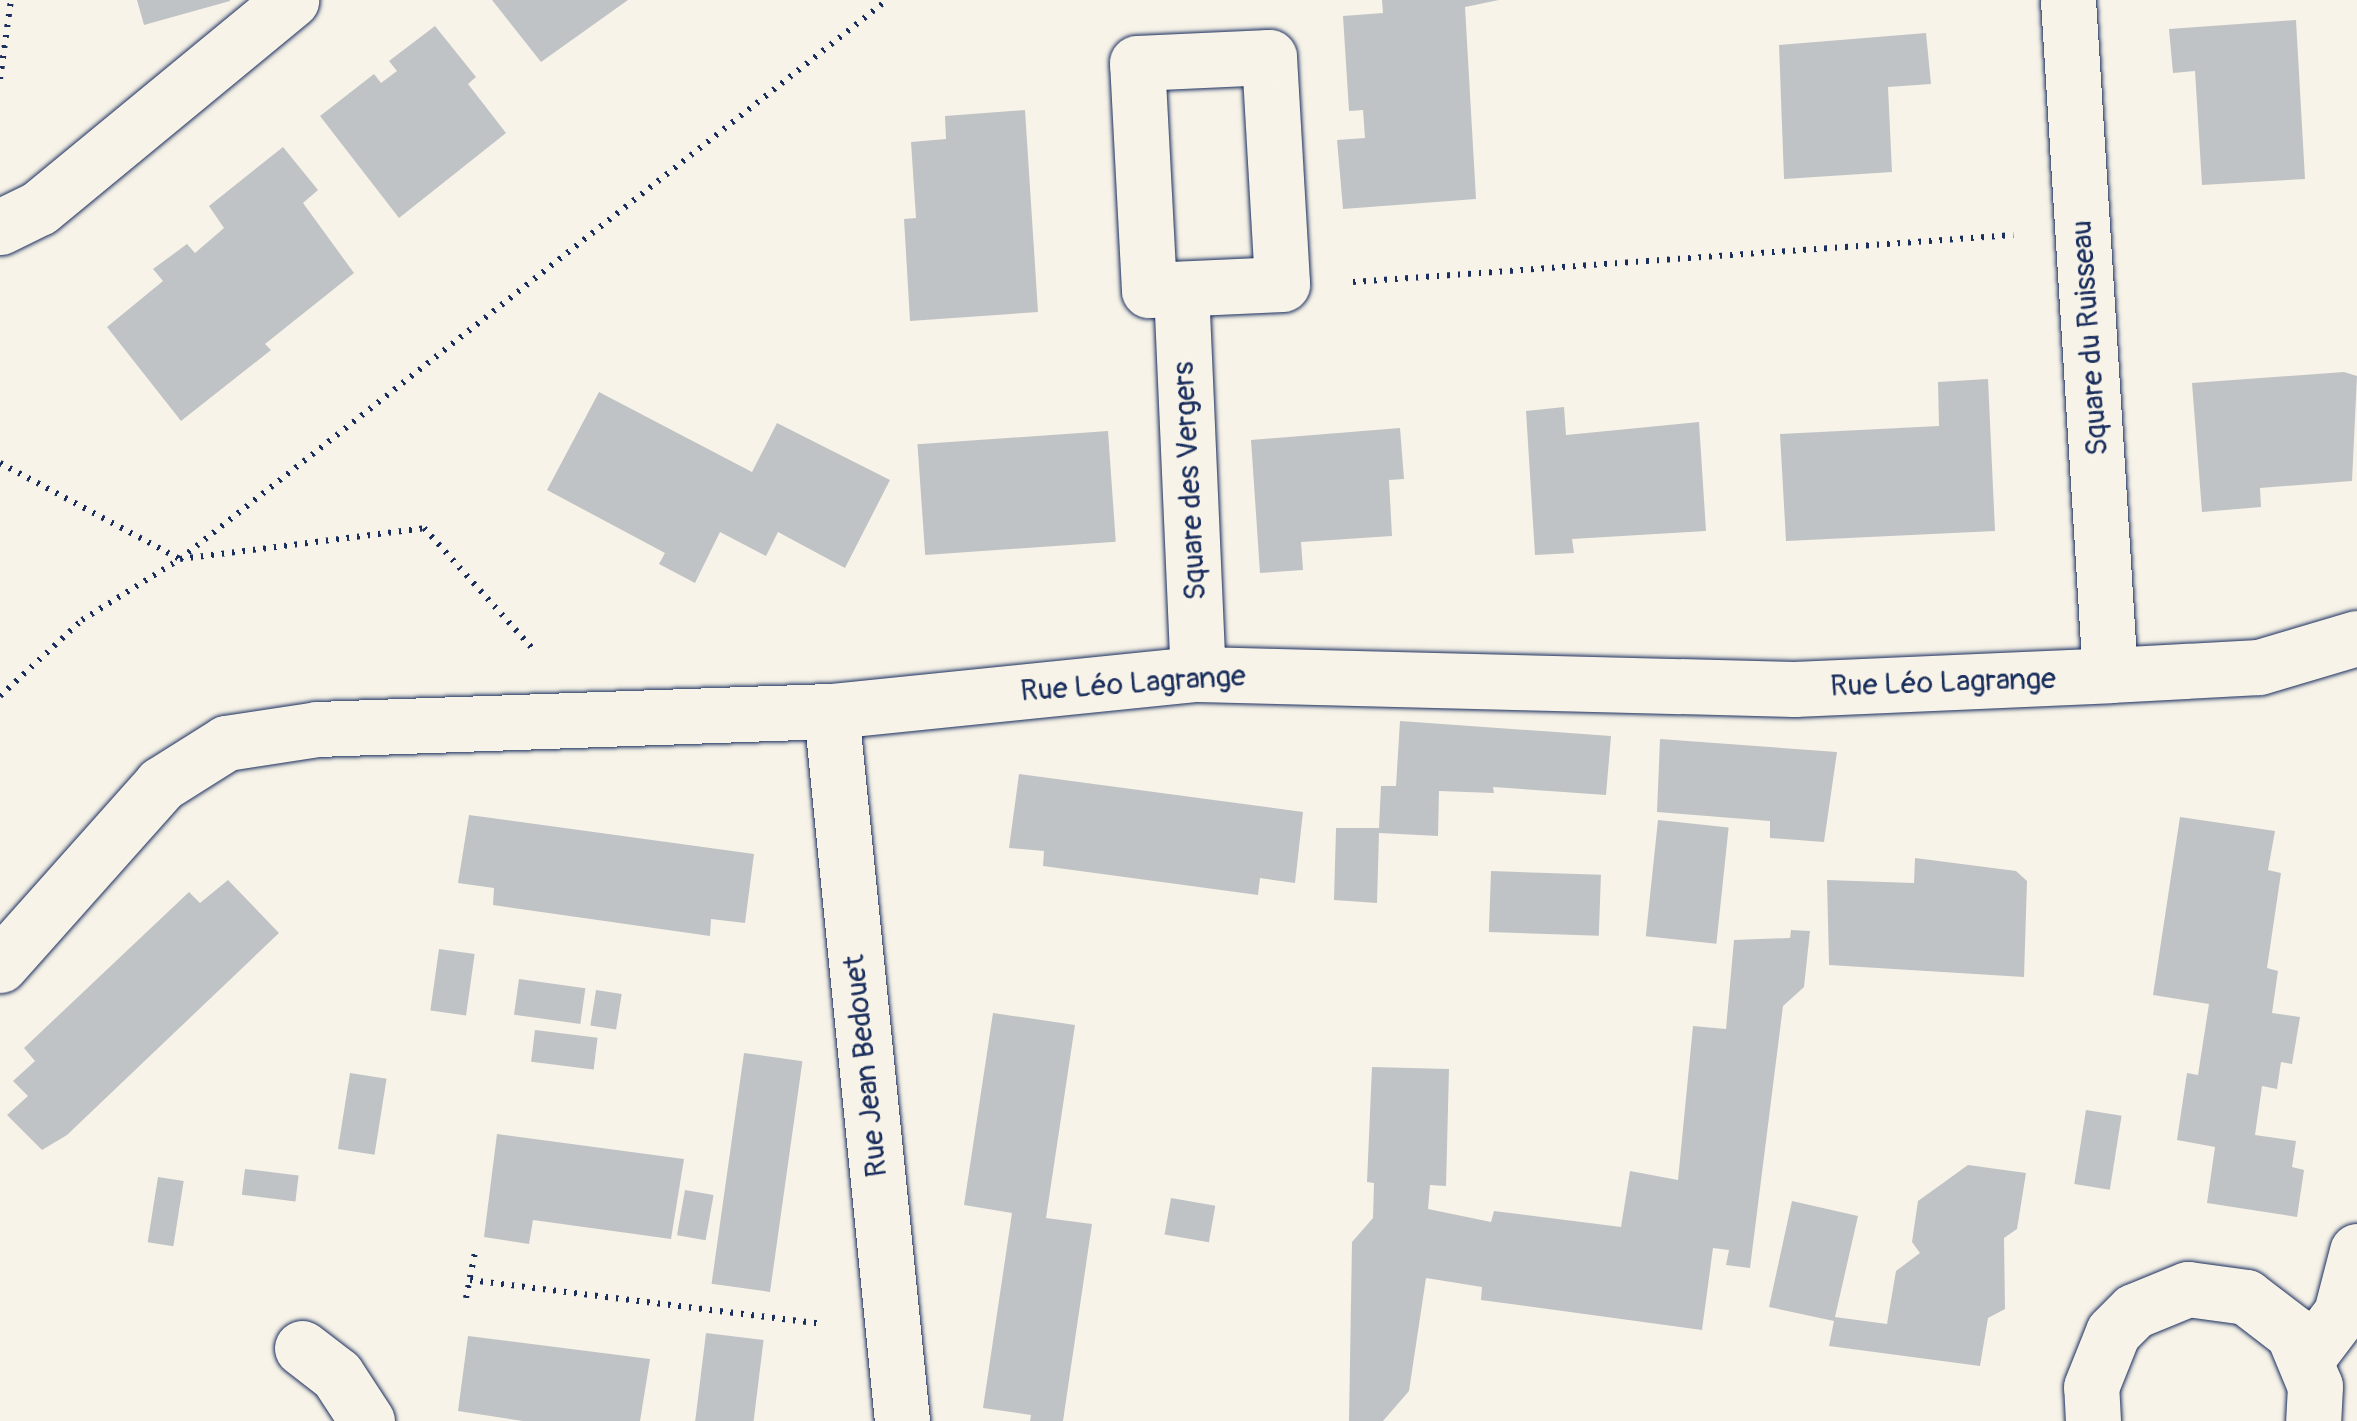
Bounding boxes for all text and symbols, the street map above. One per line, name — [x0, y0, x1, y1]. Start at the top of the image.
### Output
street label: Square du Ruisseau — [2064, 219, 2116, 457]
street label: Square des Vergers — [1166, 361, 1214, 601]
street label: Rue Léo Lagrange — [1019, 658, 1247, 710]
street label: Rue Léo Lagrange — [1830, 661, 2056, 705]
street label: Rue Jean Bedouet — [836, 953, 896, 1179]

